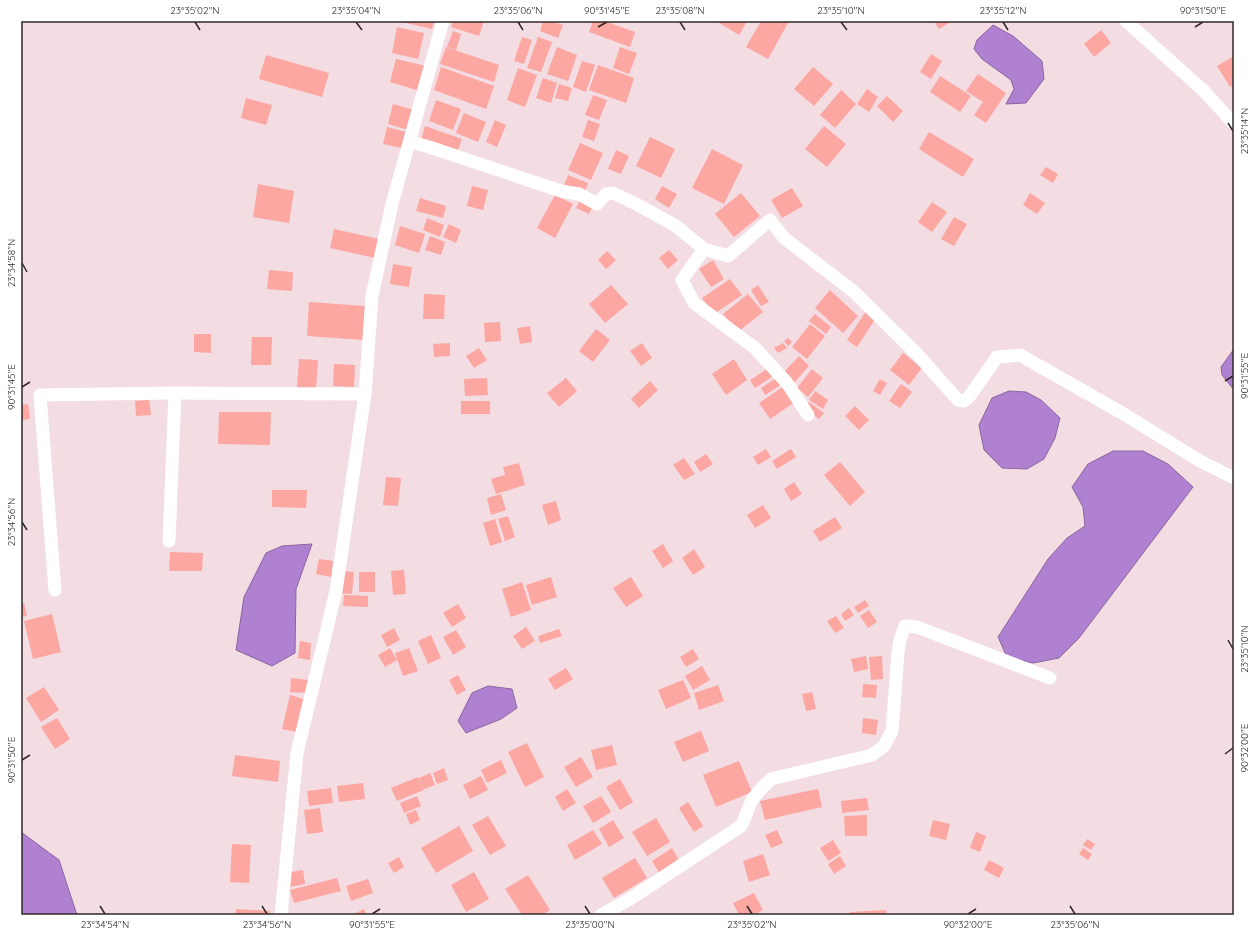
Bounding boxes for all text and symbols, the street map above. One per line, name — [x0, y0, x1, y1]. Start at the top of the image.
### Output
text: 23°35'02"N — [170, 4, 220, 17]
text: 23°35'04"N — [331, 4, 381, 17]
text: 23°35'06"N — [493, 4, 543, 17]
text: 90°31'45"E — [584, 4, 630, 17]
text: 23°35'08"N — [655, 4, 705, 17]
text: 23°35'10"N — [817, 4, 865, 17]
text: 23°35'12"N — [979, 4, 1027, 17]
text: 90°31'50"E — [1180, 4, 1227, 17]
text: 23°35'14"N — [1238, 108, 1251, 154]
text: 23°34'58"N — [5, 239, 18, 287]
text: 90°31'55"E — [1238, 353, 1251, 399]
text: 90°31'45"E — [5, 364, 18, 410]
text: 23°34'56"N — [5, 498, 18, 546]
text: 23°35'10"N — [1238, 625, 1251, 673]
text: 90°32'00"E — [1238, 723, 1251, 772]
text: 90°31'50"E — [5, 736, 18, 783]
text: 23°34'54"N — [81, 918, 129, 931]
text: 23°34'56"N — [243, 918, 291, 931]
text: 90°31'55"E — [349, 918, 395, 931]
text: 23°35'00"N — [565, 918, 615, 931]
text: 23°35'02"N — [727, 918, 777, 931]
text: 90°32'00"E — [944, 918, 993, 931]
text: 23°35'06"N — [1050, 918, 1100, 931]

